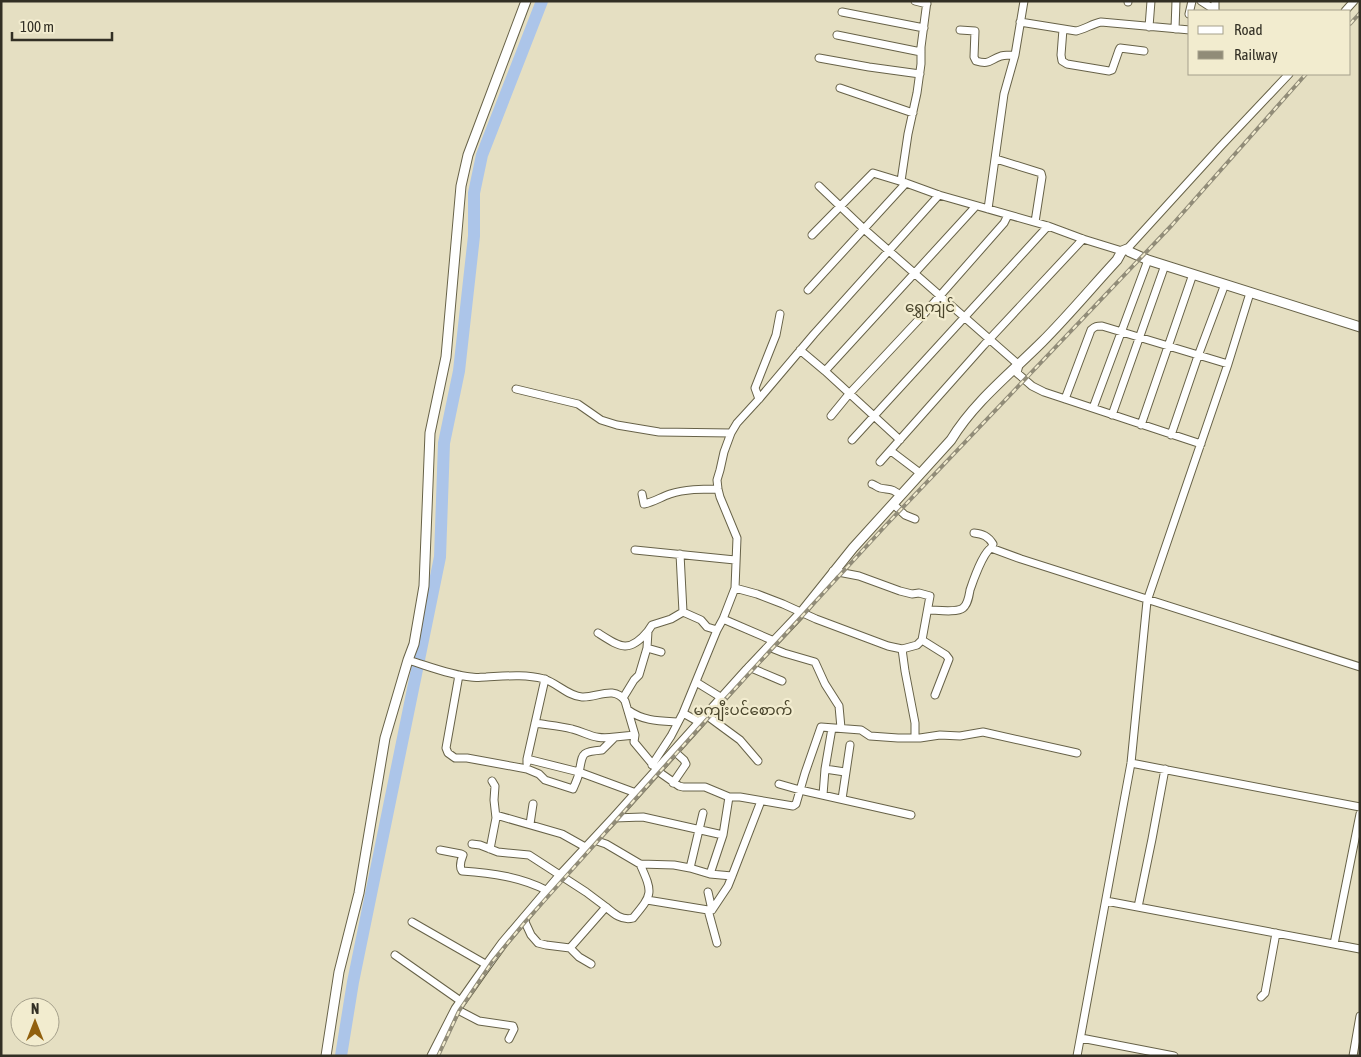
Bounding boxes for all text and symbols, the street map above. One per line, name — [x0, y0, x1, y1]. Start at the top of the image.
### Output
scale bar — [12, 10, 112, 42]
legend — [1188, 10, 1351, 75]
text: 100 m — [20, 18, 54, 35]
text: Road — [1234, 21, 1263, 38]
text: Railway — [1234, 46, 1278, 63]
district label: ရွှေကျင် — [905, 297, 955, 319]
district label: မကျီးပင်စောက် — [693, 700, 793, 722]
north arrow — [10, 997, 60, 1047]
text: N — [31, 1001, 39, 1017]

